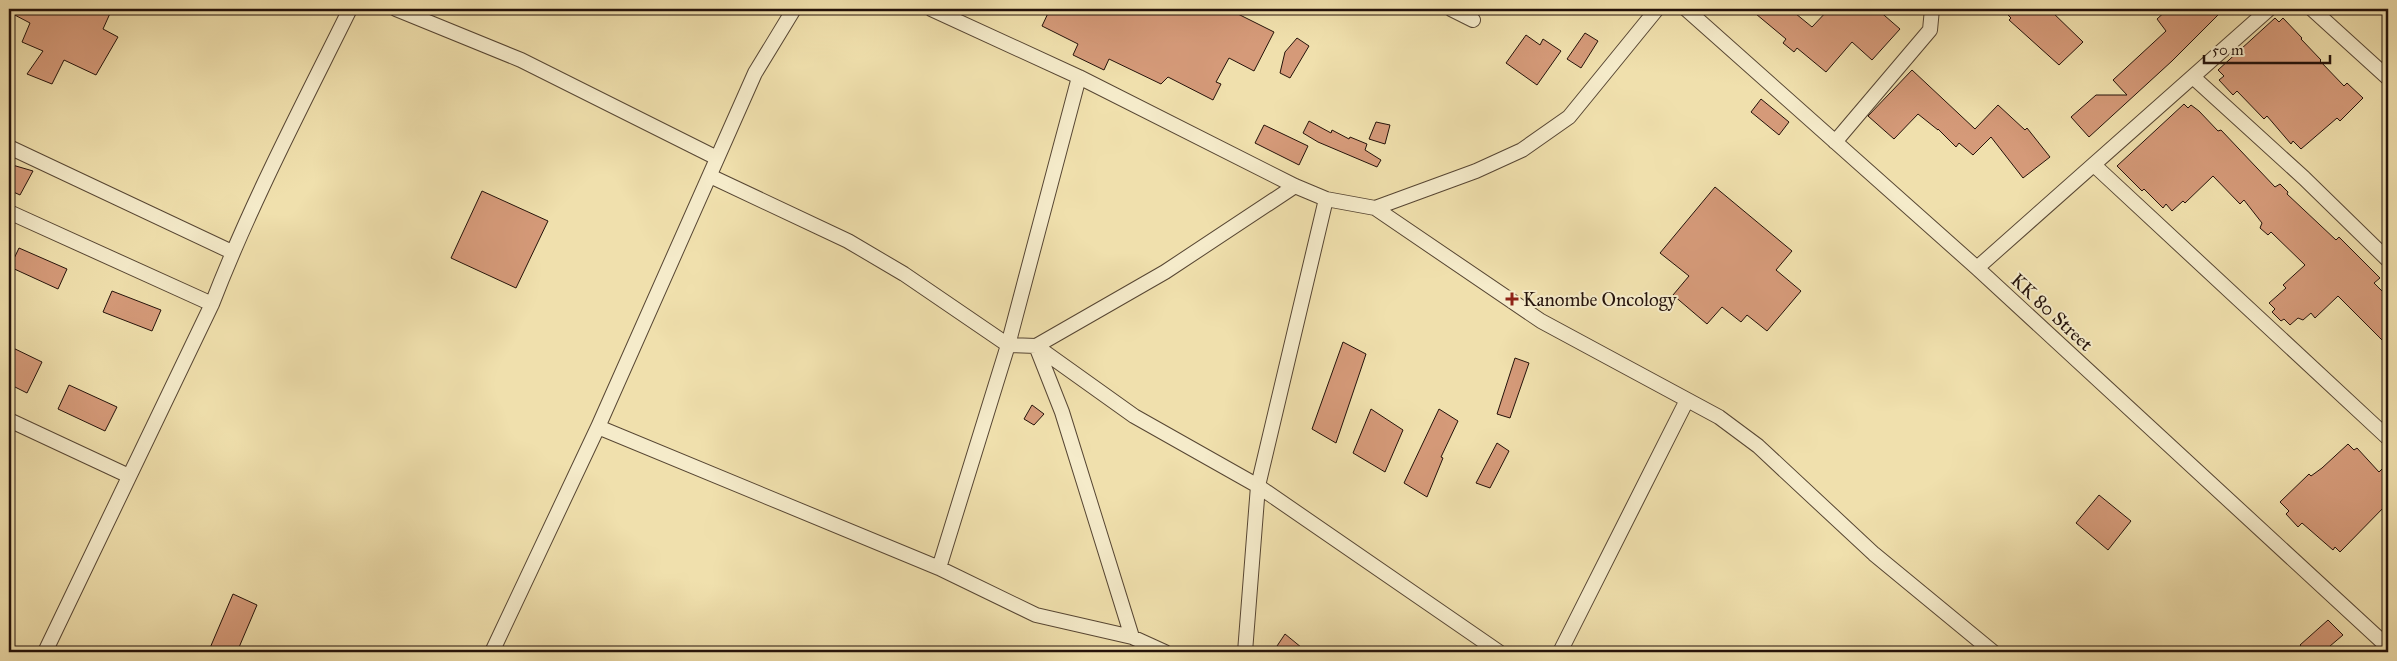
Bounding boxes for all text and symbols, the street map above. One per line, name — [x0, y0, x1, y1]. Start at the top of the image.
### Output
scale bar — [2204, 32, 2331, 64]
text: 50 m — [2212, 41, 2244, 59]
street label: KK 80 Street — [2006, 268, 2098, 356]
place label: Kanombe Oncology — [1523, 288, 1678, 312]
marker: Kanombe Oncology — [1505, 292, 1519, 306]

